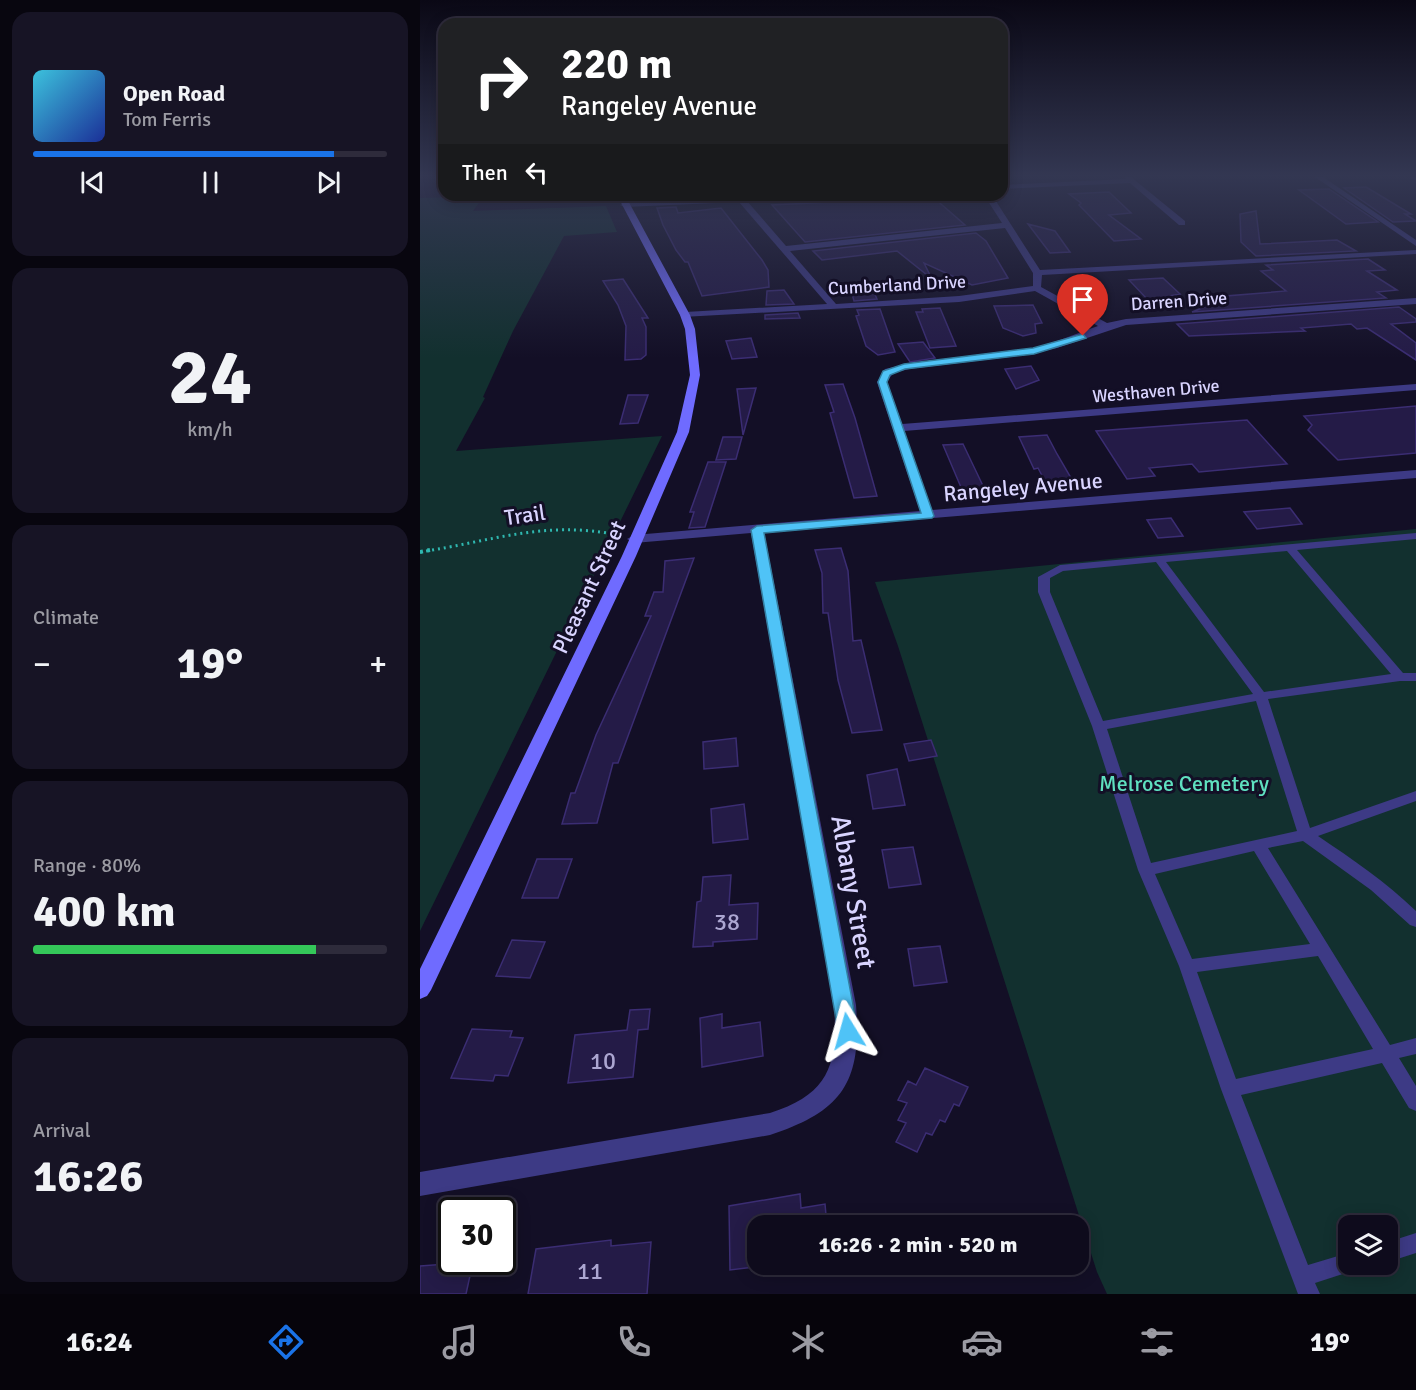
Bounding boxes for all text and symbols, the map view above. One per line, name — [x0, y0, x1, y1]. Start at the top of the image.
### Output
text: 220 m — [561, 39, 672, 90]
icon: right — [462, 42, 540, 120]
text: Open Road — [123, 80, 225, 107]
text: Rangeley Avenue — [561, 90, 757, 123]
text: Tom Ferris — [123, 107, 211, 132]
icon: left — [520, 156, 553, 189]
text: Then — [462, 159, 508, 186]
icon: previous — [76, 166, 109, 199]
icon: pause — [194, 166, 227, 199]
icon: next — [312, 166, 345, 199]
street label: Cumberland Drive — [827, 270, 967, 300]
pin — [1057, 274, 1108, 336]
icon: arrive — [1066, 283, 1099, 316]
street label: Darren Drive — [1130, 287, 1228, 315]
text: 24 — [168, 330, 252, 426]
street label: Westhaven Drive — [1092, 374, 1220, 408]
text: km/h — [187, 417, 233, 442]
street label: Rangeley Avenue — [942, 467, 1104, 507]
street label: Trail — [503, 499, 547, 531]
street label: Pleasant Street — [546, 516, 632, 658]
text: Climate — [33, 605, 99, 630]
text: 19° — [177, 636, 243, 691]
text: − — [33, 644, 51, 685]
text: + — [369, 644, 387, 685]
park label: Melrose Cemetery — [1099, 770, 1270, 797]
street label: Albany Street — [823, 813, 883, 971]
text: Range · 80% — [33, 853, 141, 878]
text: 400 km — [33, 884, 176, 939]
house number: 38 — [714, 907, 740, 937]
position arrow — [816, 999, 880, 1063]
house number: 10 — [590, 1046, 616, 1076]
text: Arrival — [33, 1118, 91, 1143]
text: 16:26 — [33, 1149, 143, 1204]
speed limit sign: 30 — [438, 1197, 516, 1275]
map controls — [1338, 1215, 1398, 1275]
button: layers — [1338, 1215, 1398, 1275]
text: 16:26 · 2 min · 520 m — [818, 1231, 1018, 1258]
house number: 11 — [577, 1256, 603, 1286]
icon: directions — [265, 1321, 307, 1363]
icon: music — [439, 1321, 481, 1363]
icon: phone — [613, 1321, 655, 1363]
icon: climate — [787, 1321, 829, 1363]
icon: car — [961, 1321, 1003, 1363]
icon: filters — [1136, 1321, 1178, 1363]
text: 16:24 — [66, 1326, 132, 1359]
text: 19° — [1310, 1326, 1350, 1359]

